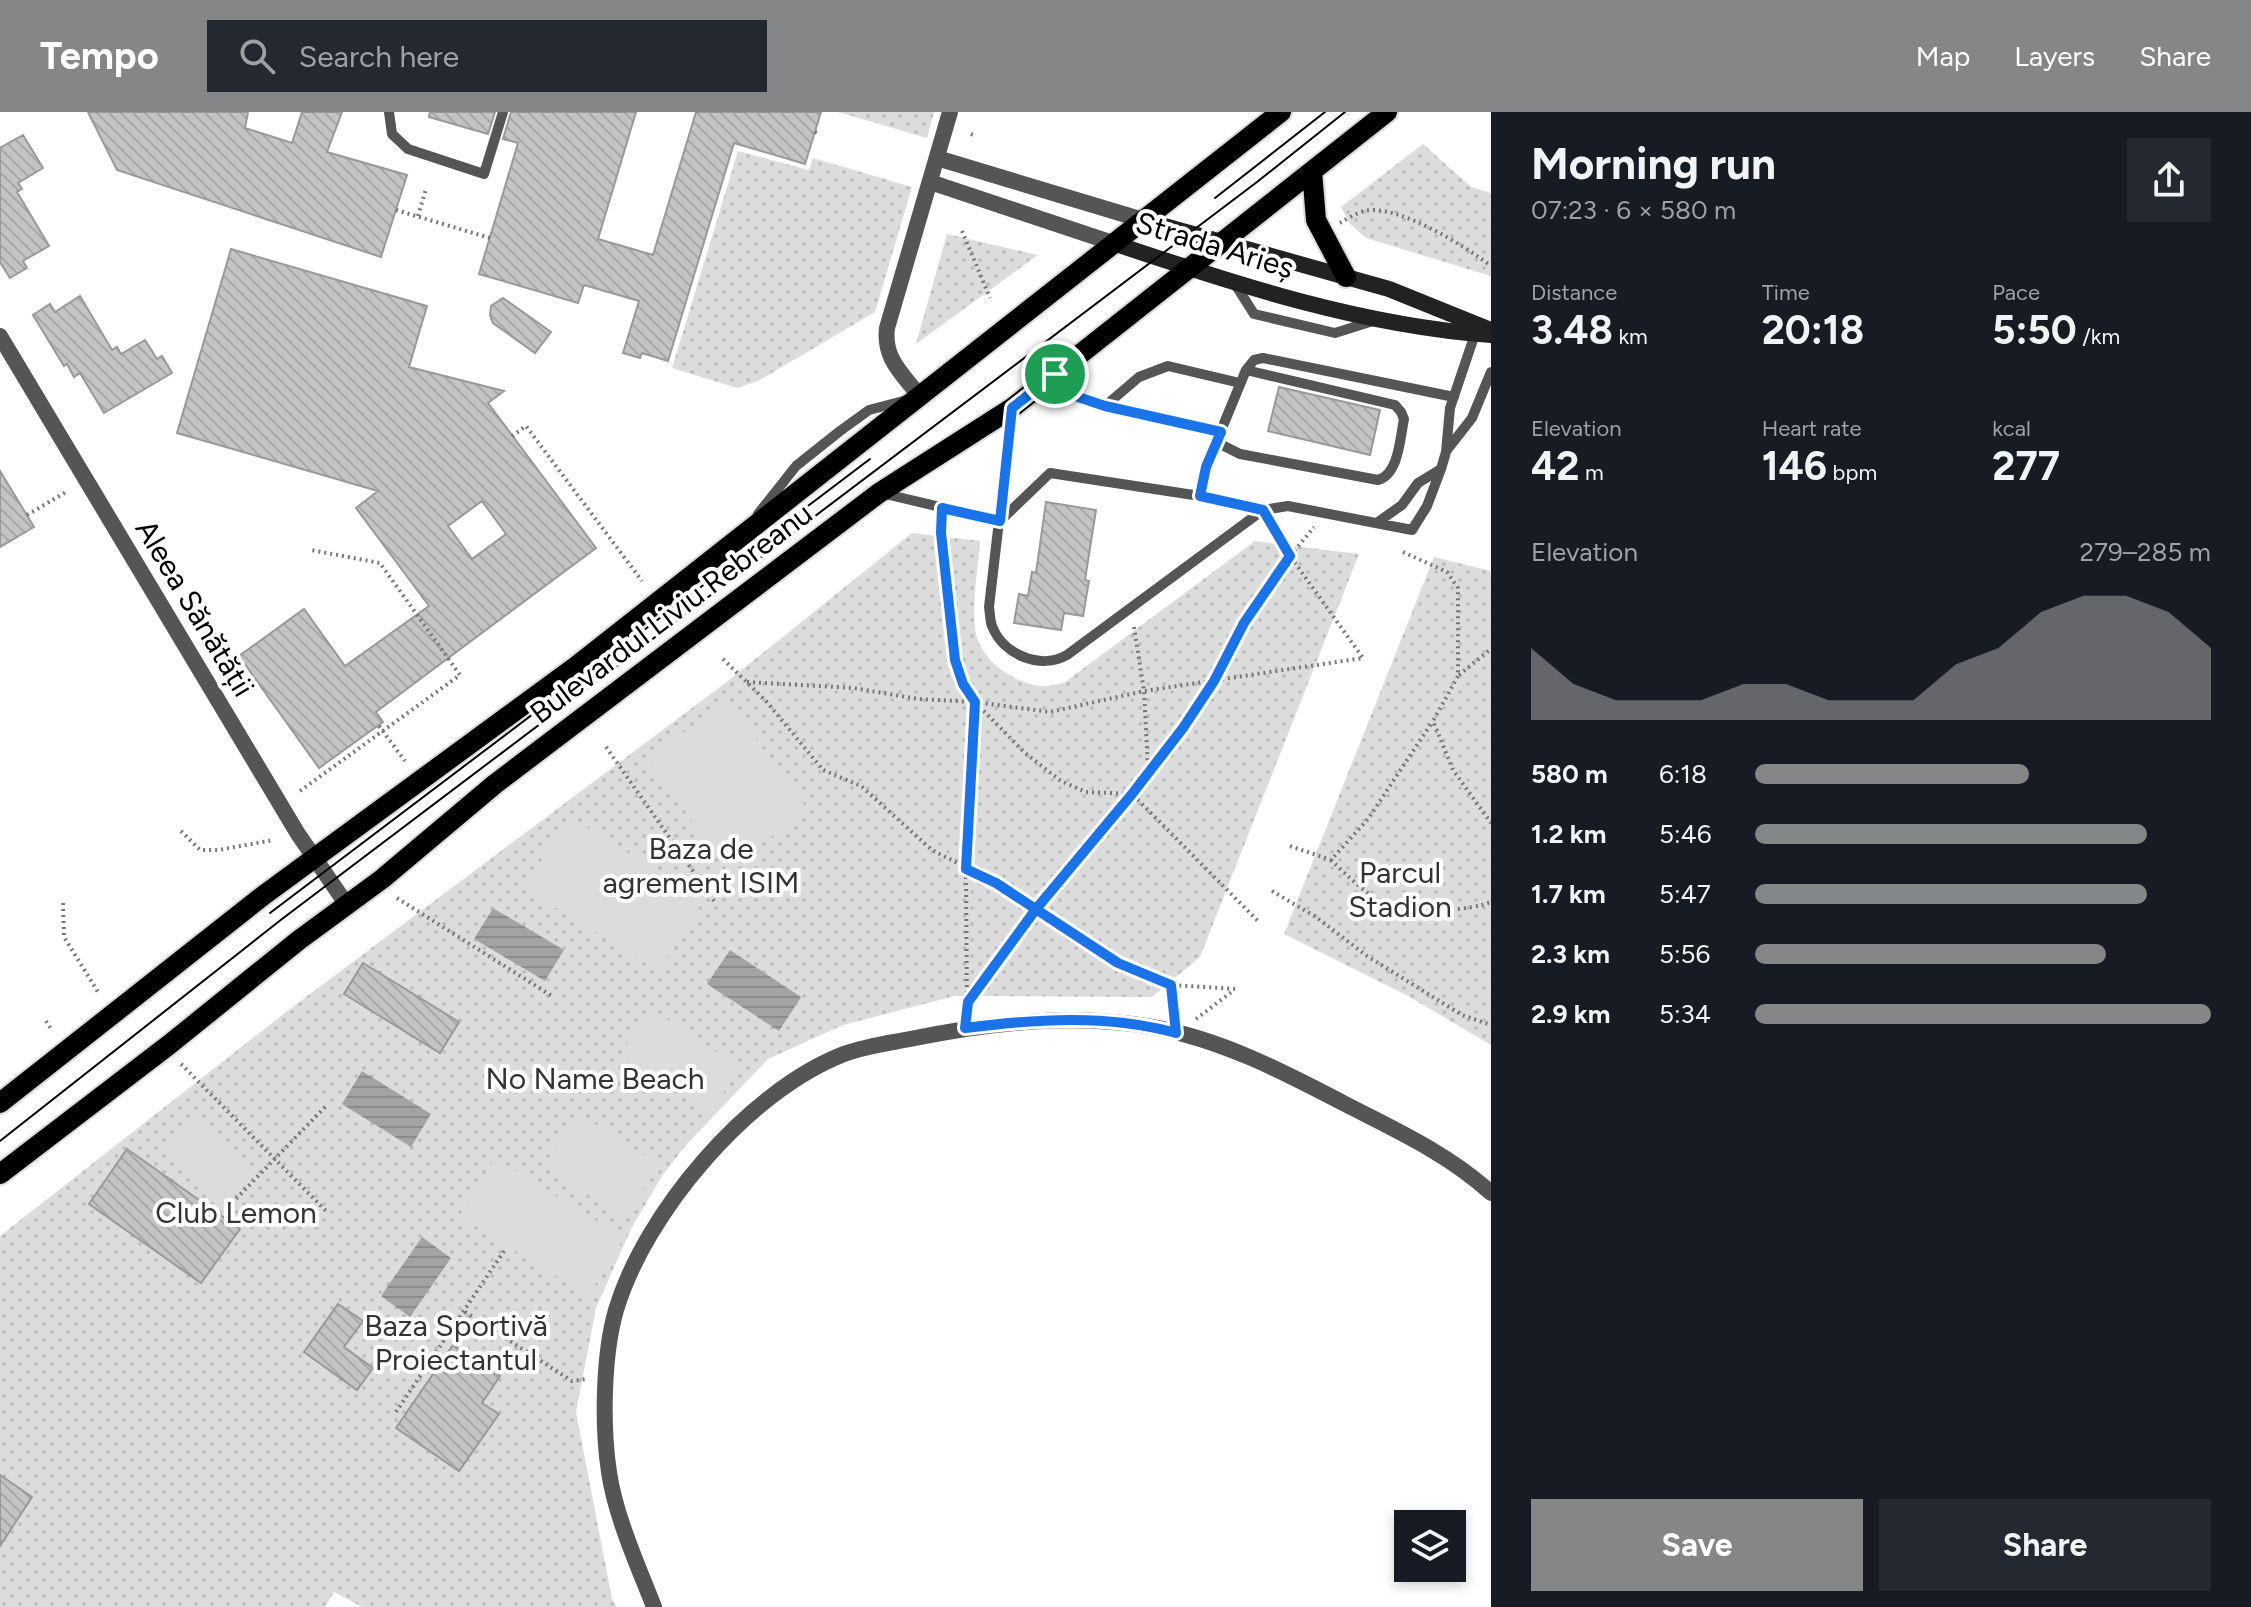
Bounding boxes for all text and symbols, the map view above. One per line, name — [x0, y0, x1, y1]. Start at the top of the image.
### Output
search box — [207, 20, 767, 92]
text: Tempo — [40, 33, 159, 79]
icon: search — [235, 34, 279, 78]
text: Search here — [299, 38, 459, 75]
text: Map — [1916, 39, 1970, 73]
text: Layers — [2014, 39, 2095, 73]
text: Share — [2139, 39, 2211, 73]
text: Morning run — [1531, 137, 1776, 190]
button: share — [2127, 138, 2211, 222]
text: 07:23 · 6 × 580 m — [1531, 194, 1736, 226]
street label: Strada Arieș — [1131, 203, 1299, 287]
text: Distance — [1531, 279, 1617, 306]
text: Time — [1762, 279, 1810, 306]
text: Pace — [1992, 279, 2040, 306]
text: 3.48 — [1531, 306, 1613, 354]
text: 20:18 — [1762, 306, 1864, 354]
text: 5:50 — [1992, 306, 2077, 354]
text: km — [1613, 323, 1648, 350]
text: /km — [2077, 323, 2120, 350]
pin — [1021, 340, 1089, 408]
icon: arrive — [1033, 352, 1077, 396]
text: Elevation — [1531, 415, 1621, 442]
text: Heart rate — [1762, 415, 1862, 442]
text: kcal — [1992, 415, 2031, 442]
text: 42 — [1531, 442, 1579, 490]
text: 146 — [1762, 442, 1827, 490]
text: 277 — [1992, 442, 2060, 490]
text: m — [1579, 459, 1604, 486]
text: bpm — [1827, 459, 1877, 486]
street label: Bulevardul Liviu Rebreanu — [523, 495, 819, 731]
street label: Aleea Sănătății — [128, 513, 262, 703]
text: Elevation — [1531, 536, 1638, 568]
text: 279–285 m — [2079, 536, 2211, 568]
text: 580 m — [1531, 758, 1608, 790]
text: 6:18 — [1659, 758, 1707, 790]
text: 1.2 km — [1531, 818, 1606, 850]
text: 5:46 — [1659, 818, 1711, 850]
park label: Baza de agrement ISIM — [603, 830, 799, 901]
park label: Parcul Stadion — [1348, 854, 1452, 925]
text: 1.7 km — [1531, 878, 1606, 910]
text: 5:47 — [1659, 878, 1711, 910]
text: 2.3 km — [1531, 938, 1610, 970]
text: 5:56 — [1659, 938, 1710, 970]
text: 2.9 km — [1531, 998, 1610, 1030]
text: 5:34 — [1659, 998, 1711, 1030]
park label: No Name Beach — [486, 1060, 704, 1097]
park label: Club Lemon — [155, 1194, 317, 1231]
park label: Baza Sportivă Proiectantul — [364, 1307, 548, 1378]
button: Save — [1531, 1499, 1863, 1591]
button: Share — [1879, 1499, 2211, 1591]
map controls — [1394, 1510, 1466, 1582]
button: layers — [1394, 1510, 1466, 1582]

